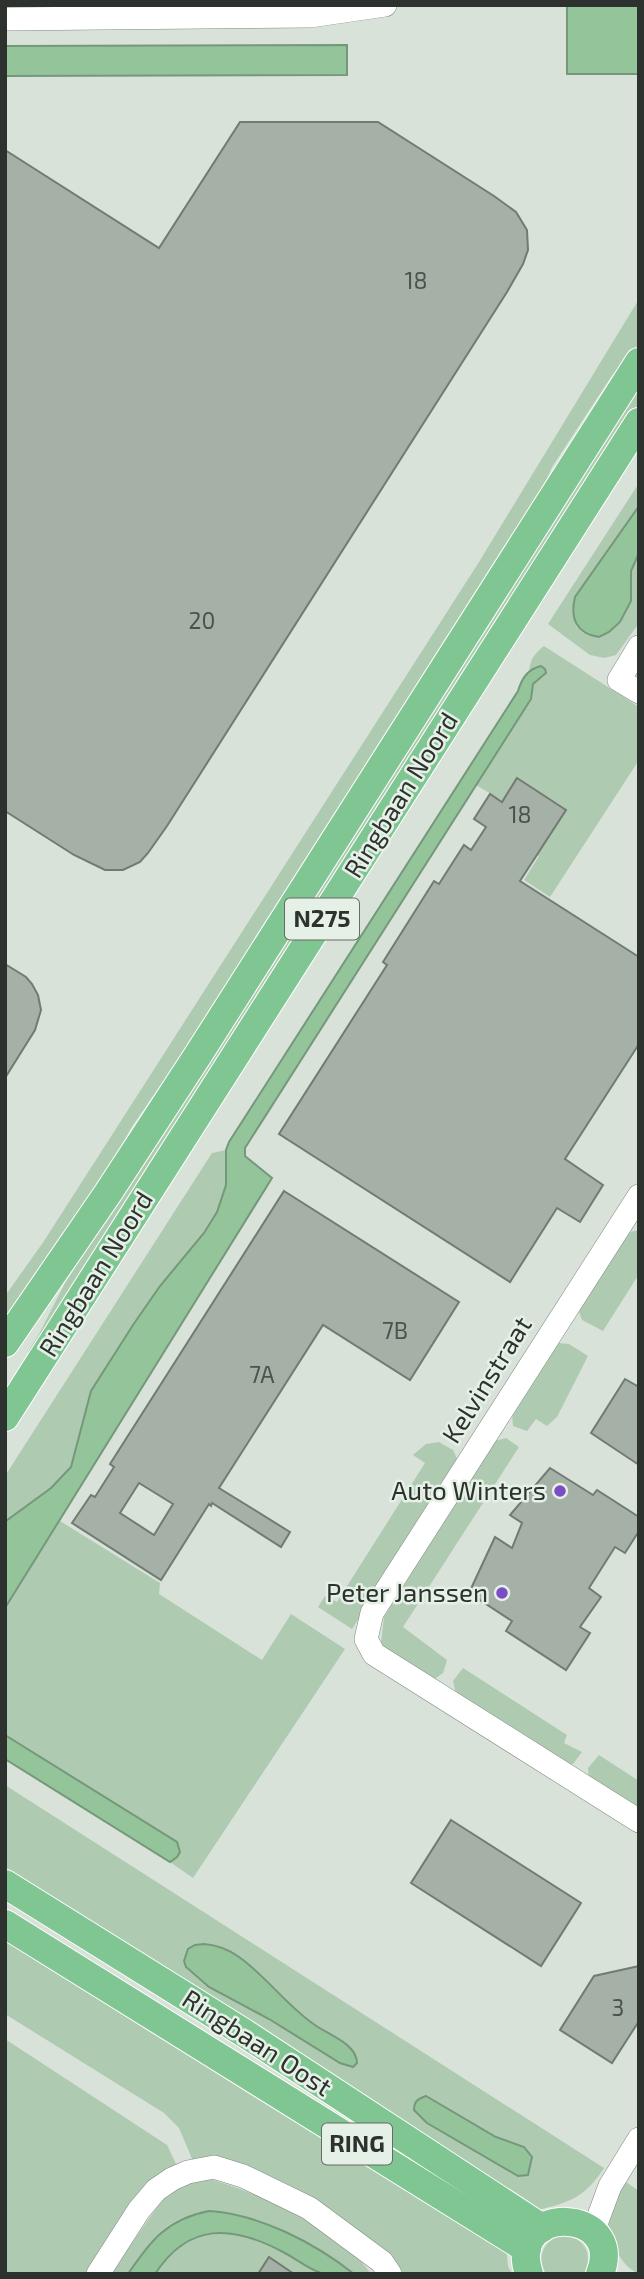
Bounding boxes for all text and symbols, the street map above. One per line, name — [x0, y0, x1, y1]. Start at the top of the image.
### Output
house number: 18 — [404, 266, 428, 294]
house number: 20 — [189, 606, 215, 634]
street label: Ringbaan Noord — [336, 706, 463, 883]
house number: 18 — [508, 800, 532, 828]
road number: N275 — [285, 898, 359, 939]
street label: Ringbaan Noord — [31, 1185, 158, 1362]
street label: Kelvinstraat — [435, 1310, 537, 1448]
house number: 7B — [382, 1316, 408, 1344]
house number: 7A — [249, 1360, 275, 1388]
place label: Auto Winters — [391, 1474, 546, 1505]
marker: Auto Winters — [552, 1483, 568, 1499]
place label: Peter Janssen — [326, 1576, 488, 1607]
marker: Peter Janssen — [494, 1585, 510, 1601]
street label: Ringbaan Oost — [177, 1982, 338, 2102]
house number: 3 — [612, 1993, 624, 2021]
road number: RING — [322, 2124, 392, 2164]

